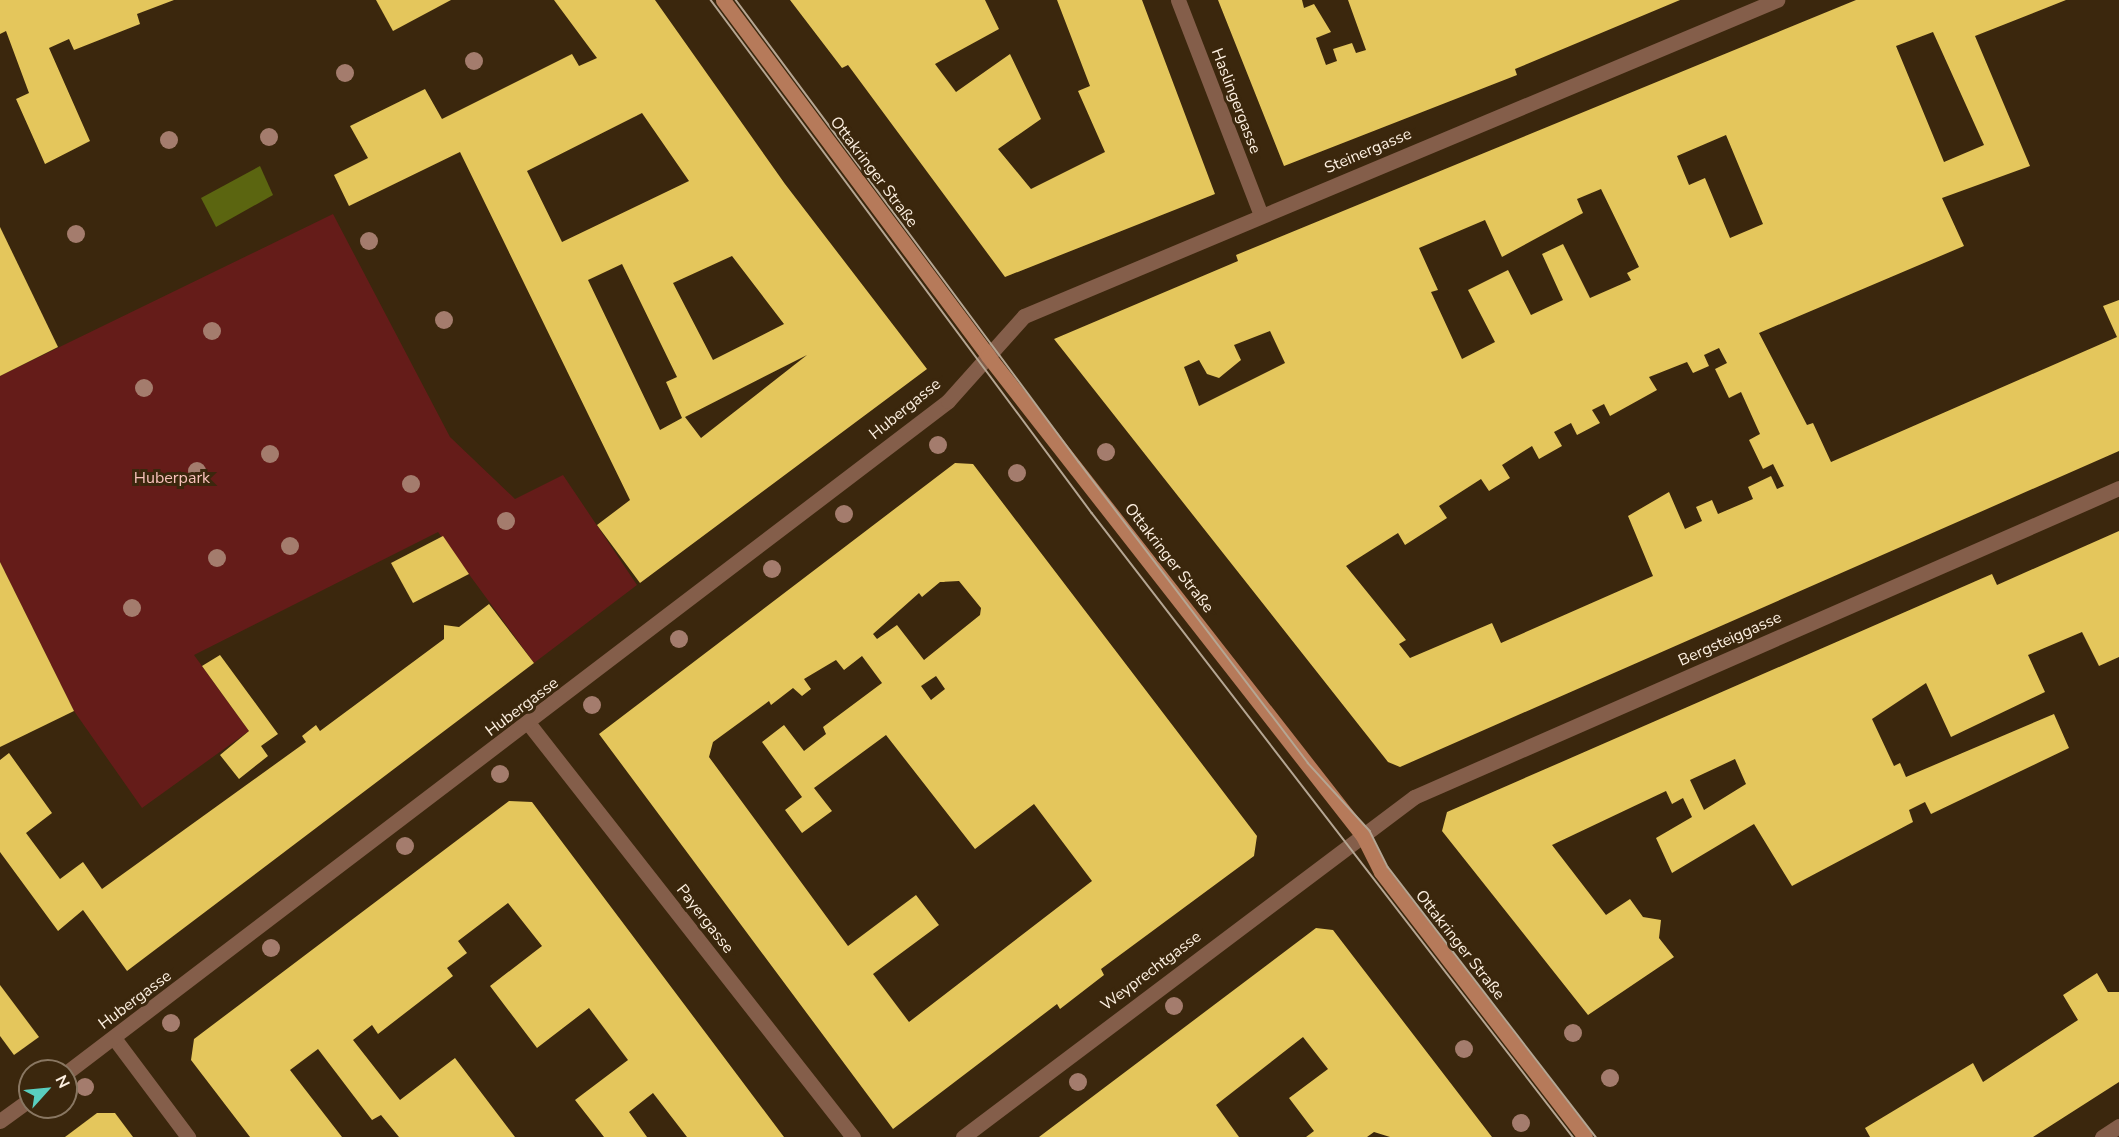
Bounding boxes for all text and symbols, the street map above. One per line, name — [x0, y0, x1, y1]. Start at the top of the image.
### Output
street label: Haslingergasse — [1207, 46, 1265, 156]
street label: Ottakringer Straße — [826, 113, 922, 231]
street label: Steinergasse — [1322, 124, 1414, 178]
street label: Hubergasse — [865, 374, 945, 444]
park label: Huberpark — [134, 468, 210, 488]
street label: Ottakringer Straße — [1120, 499, 1218, 617]
street label: Bergsteiggasse — [1675, 608, 1785, 670]
street label: Hubergasse — [482, 673, 562, 741]
street label: Payergasse — [672, 881, 738, 957]
street label: Ottakringer Straße — [1411, 886, 1509, 1004]
street label: Weyprechtgasse — [1097, 927, 1205, 1015]
street label: Hubergasse — [95, 966, 175, 1034]
north arrow — [18, 1059, 78, 1119]
text: N — [50, 1071, 75, 1092]

